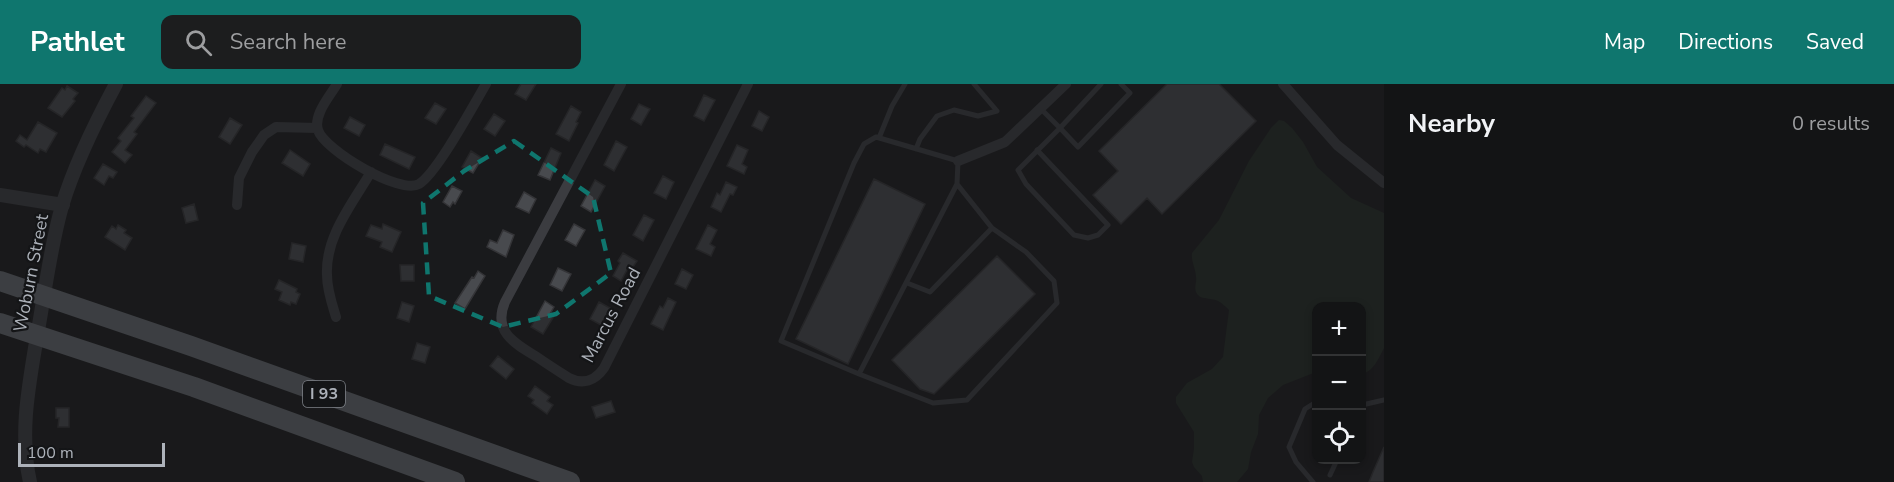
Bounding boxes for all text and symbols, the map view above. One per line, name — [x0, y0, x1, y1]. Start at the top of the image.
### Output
search box — [161, 15, 581, 69]
text: Pathlet — [30, 23, 125, 61]
icon: search — [182, 26, 215, 59]
text: Search here — [230, 27, 346, 57]
text: Map — [1604, 28, 1645, 56]
text: Directions — [1678, 28, 1773, 56]
text: Saved — [1806, 28, 1864, 56]
text: Nearby — [1408, 106, 1495, 141]
text: 0 results — [1792, 110, 1870, 137]
street label: Woburn Street — [8, 211, 54, 334]
street label: Marcus Road — [576, 263, 646, 367]
map controls — [1312, 302, 1366, 464]
button: + — [1312, 302, 1366, 356]
button: − — [1312, 356, 1366, 410]
road number: I 93 — [303, 381, 345, 407]
button: locate — [1312, 410, 1366, 464]
scale bar — [18, 440, 165, 468]
text: 100 m — [27, 442, 74, 464]

